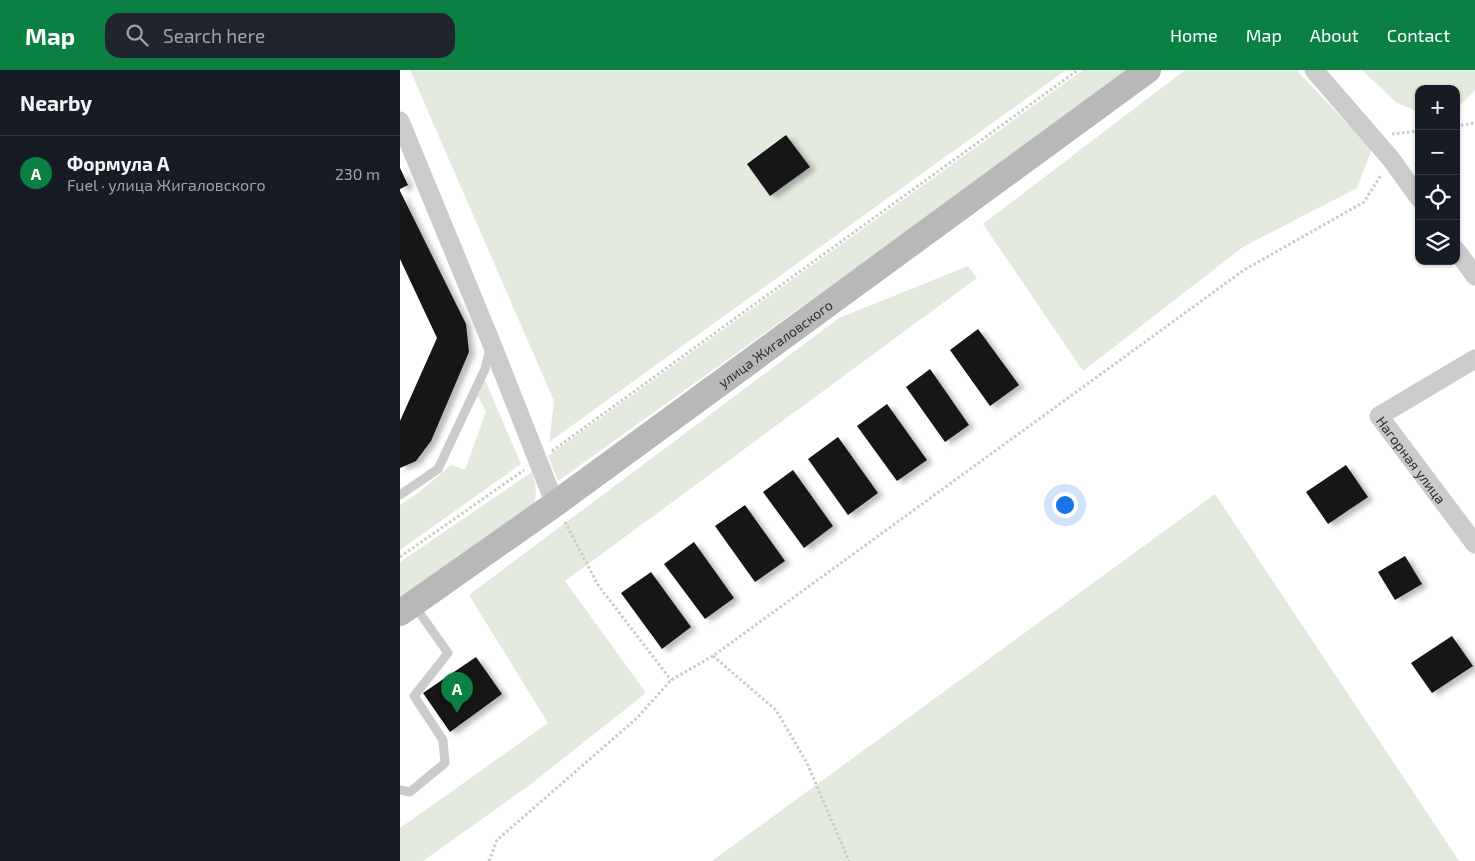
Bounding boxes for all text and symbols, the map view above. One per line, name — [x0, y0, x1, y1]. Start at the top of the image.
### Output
search box — [105, 13, 455, 58]
text: Map — [25, 21, 75, 50]
icon: search — [123, 21, 151, 49]
text: Search here — [163, 24, 265, 47]
text: Home — [1170, 24, 1218, 46]
text: Map — [1246, 24, 1282, 46]
text: About — [1310, 24, 1359, 46]
text: Contact — [1387, 24, 1450, 46]
map controls — [1415, 85, 1460, 265]
button: + — [1415, 85, 1460, 130]
text: Nearby — [20, 90, 92, 115]
button: − — [1415, 130, 1460, 175]
text: Формула А — [67, 152, 170, 175]
text: A — [31, 164, 41, 183]
text: 230 m — [335, 164, 380, 183]
text: Fuel · улица Жигаловского — [67, 175, 266, 194]
button: locate — [1415, 175, 1460, 220]
button: layers — [1415, 220, 1460, 265]
street label: улица Жигаловского — [714, 296, 835, 391]
street label: Нагорная улица — [1373, 412, 1450, 507]
your location — [1052, 492, 1078, 518]
pin: A — [441, 672, 473, 713]

